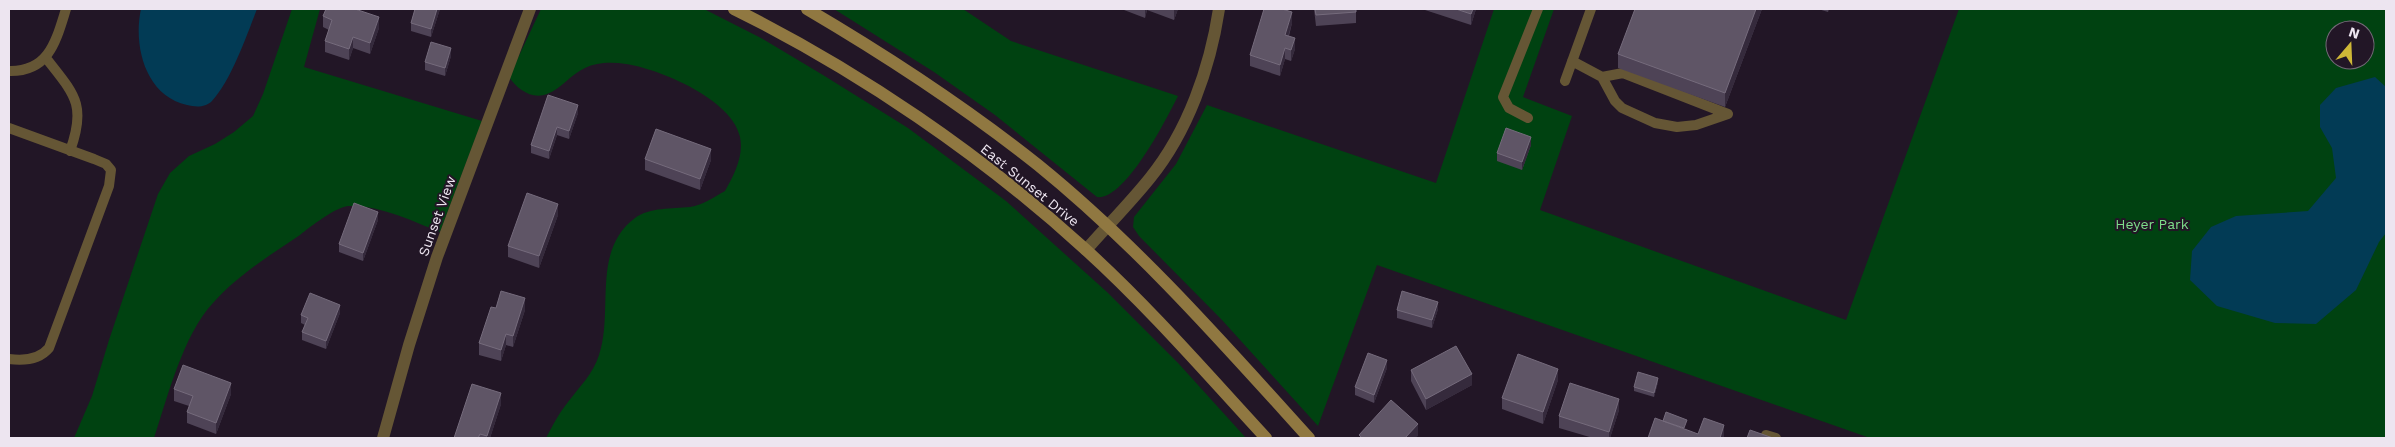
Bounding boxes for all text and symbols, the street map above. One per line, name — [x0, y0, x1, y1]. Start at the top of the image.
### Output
north arrow — [2325, 20, 2375, 70]
text: N — [2347, 23, 2362, 42]
street label: East Sunset Drive — [978, 140, 1082, 230]
street label: Sunset View — [415, 174, 459, 258]
park label: Heyer Park — [2115, 216, 2189, 232]

